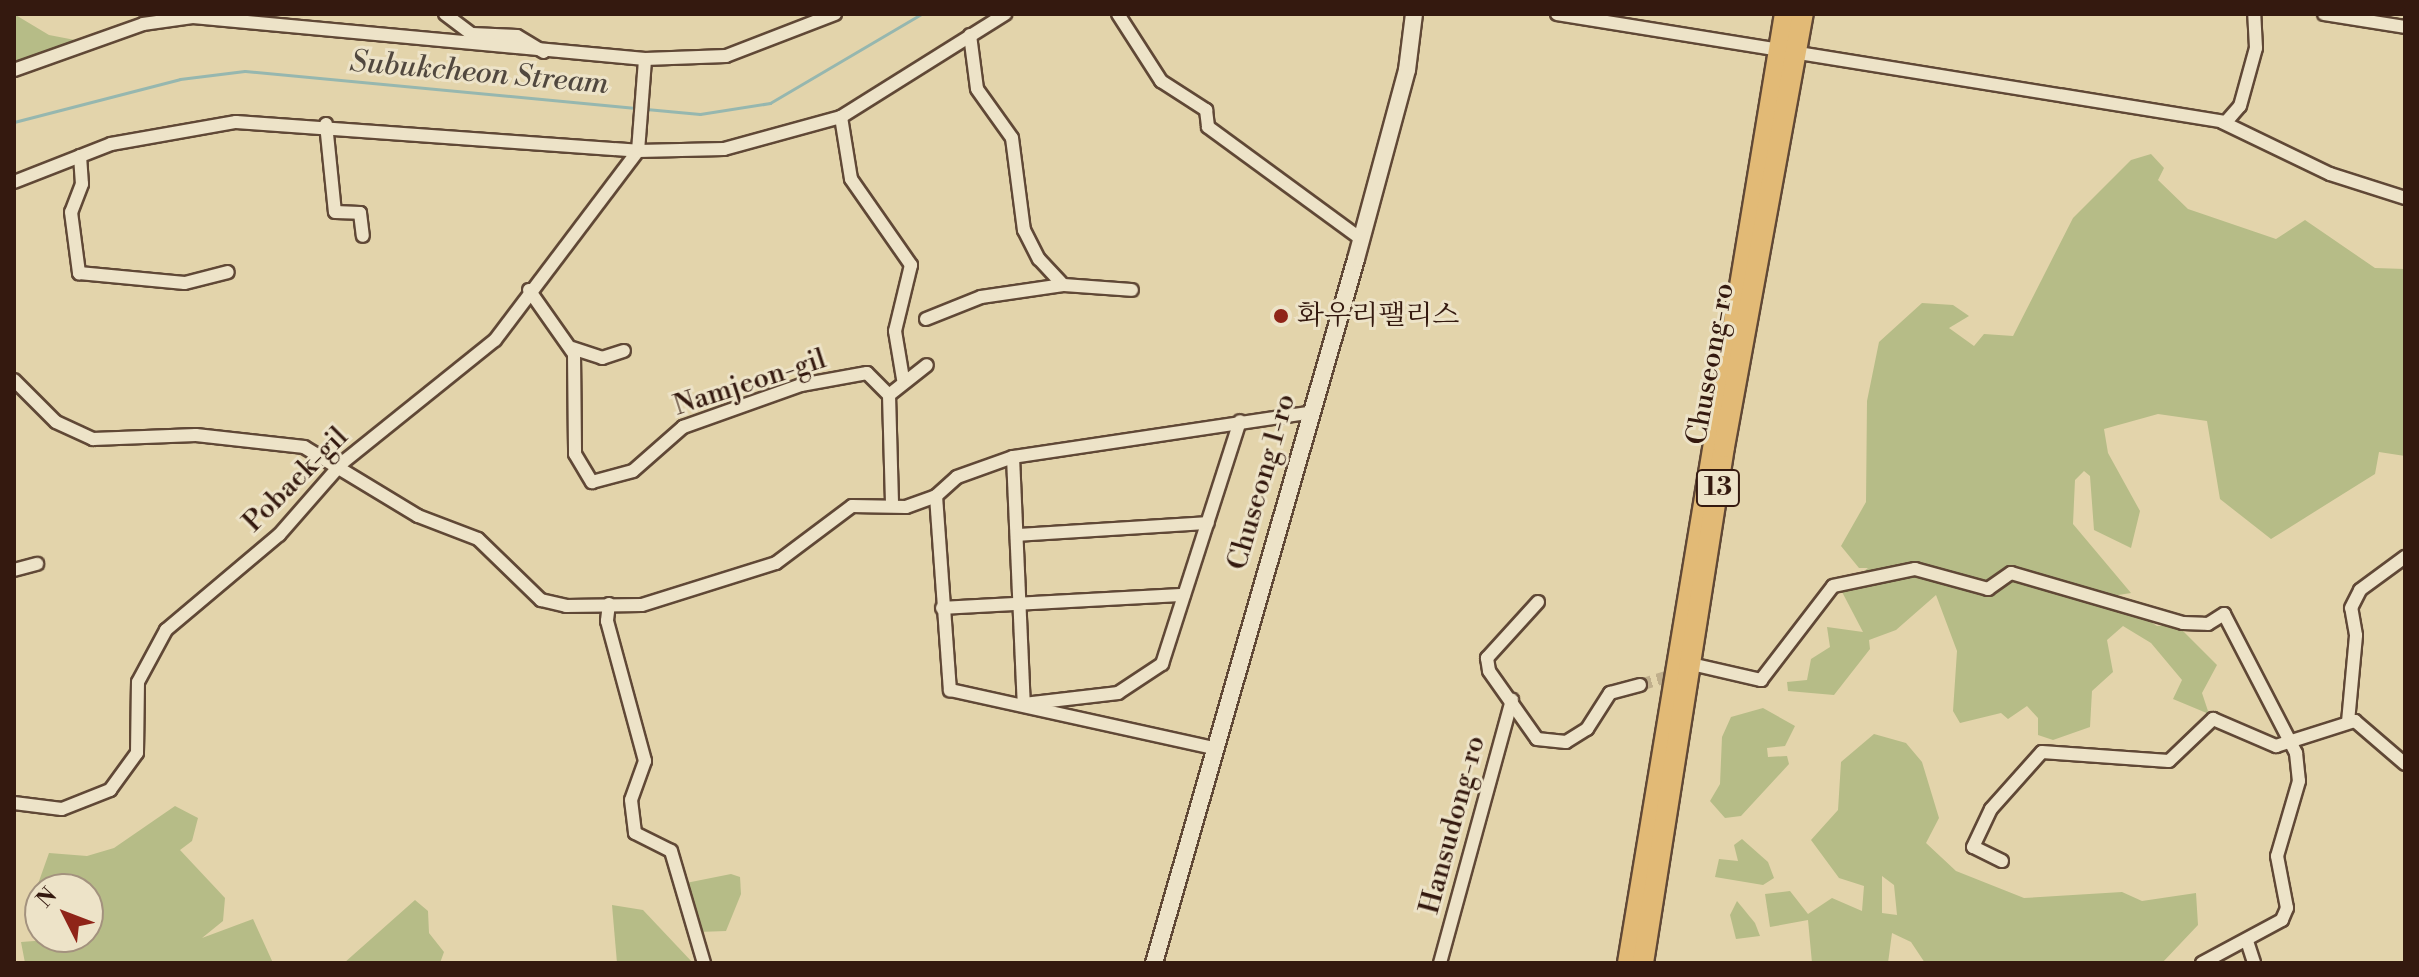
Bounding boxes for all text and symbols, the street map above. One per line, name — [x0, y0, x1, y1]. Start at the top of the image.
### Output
water label: Subukcheon Stream — [348, 44, 610, 102]
street label: Chuseong-ro — [1680, 280, 1742, 448]
place label: 화우리팰리스 — [1297, 299, 1459, 333]
marker: 화우리팰리스 — [1272, 307, 1290, 325]
street label: Namjeon-gil — [670, 343, 830, 423]
street label: Chuseong 1-ro — [1221, 390, 1303, 574]
street label: Pobaek-gil — [237, 421, 355, 539]
road number: 13 — [1694, 466, 1742, 510]
street label: Hansudong-ro — [1413, 732, 1493, 918]
north arrow — [24, 873, 104, 953]
text: N — [31, 882, 63, 913]

